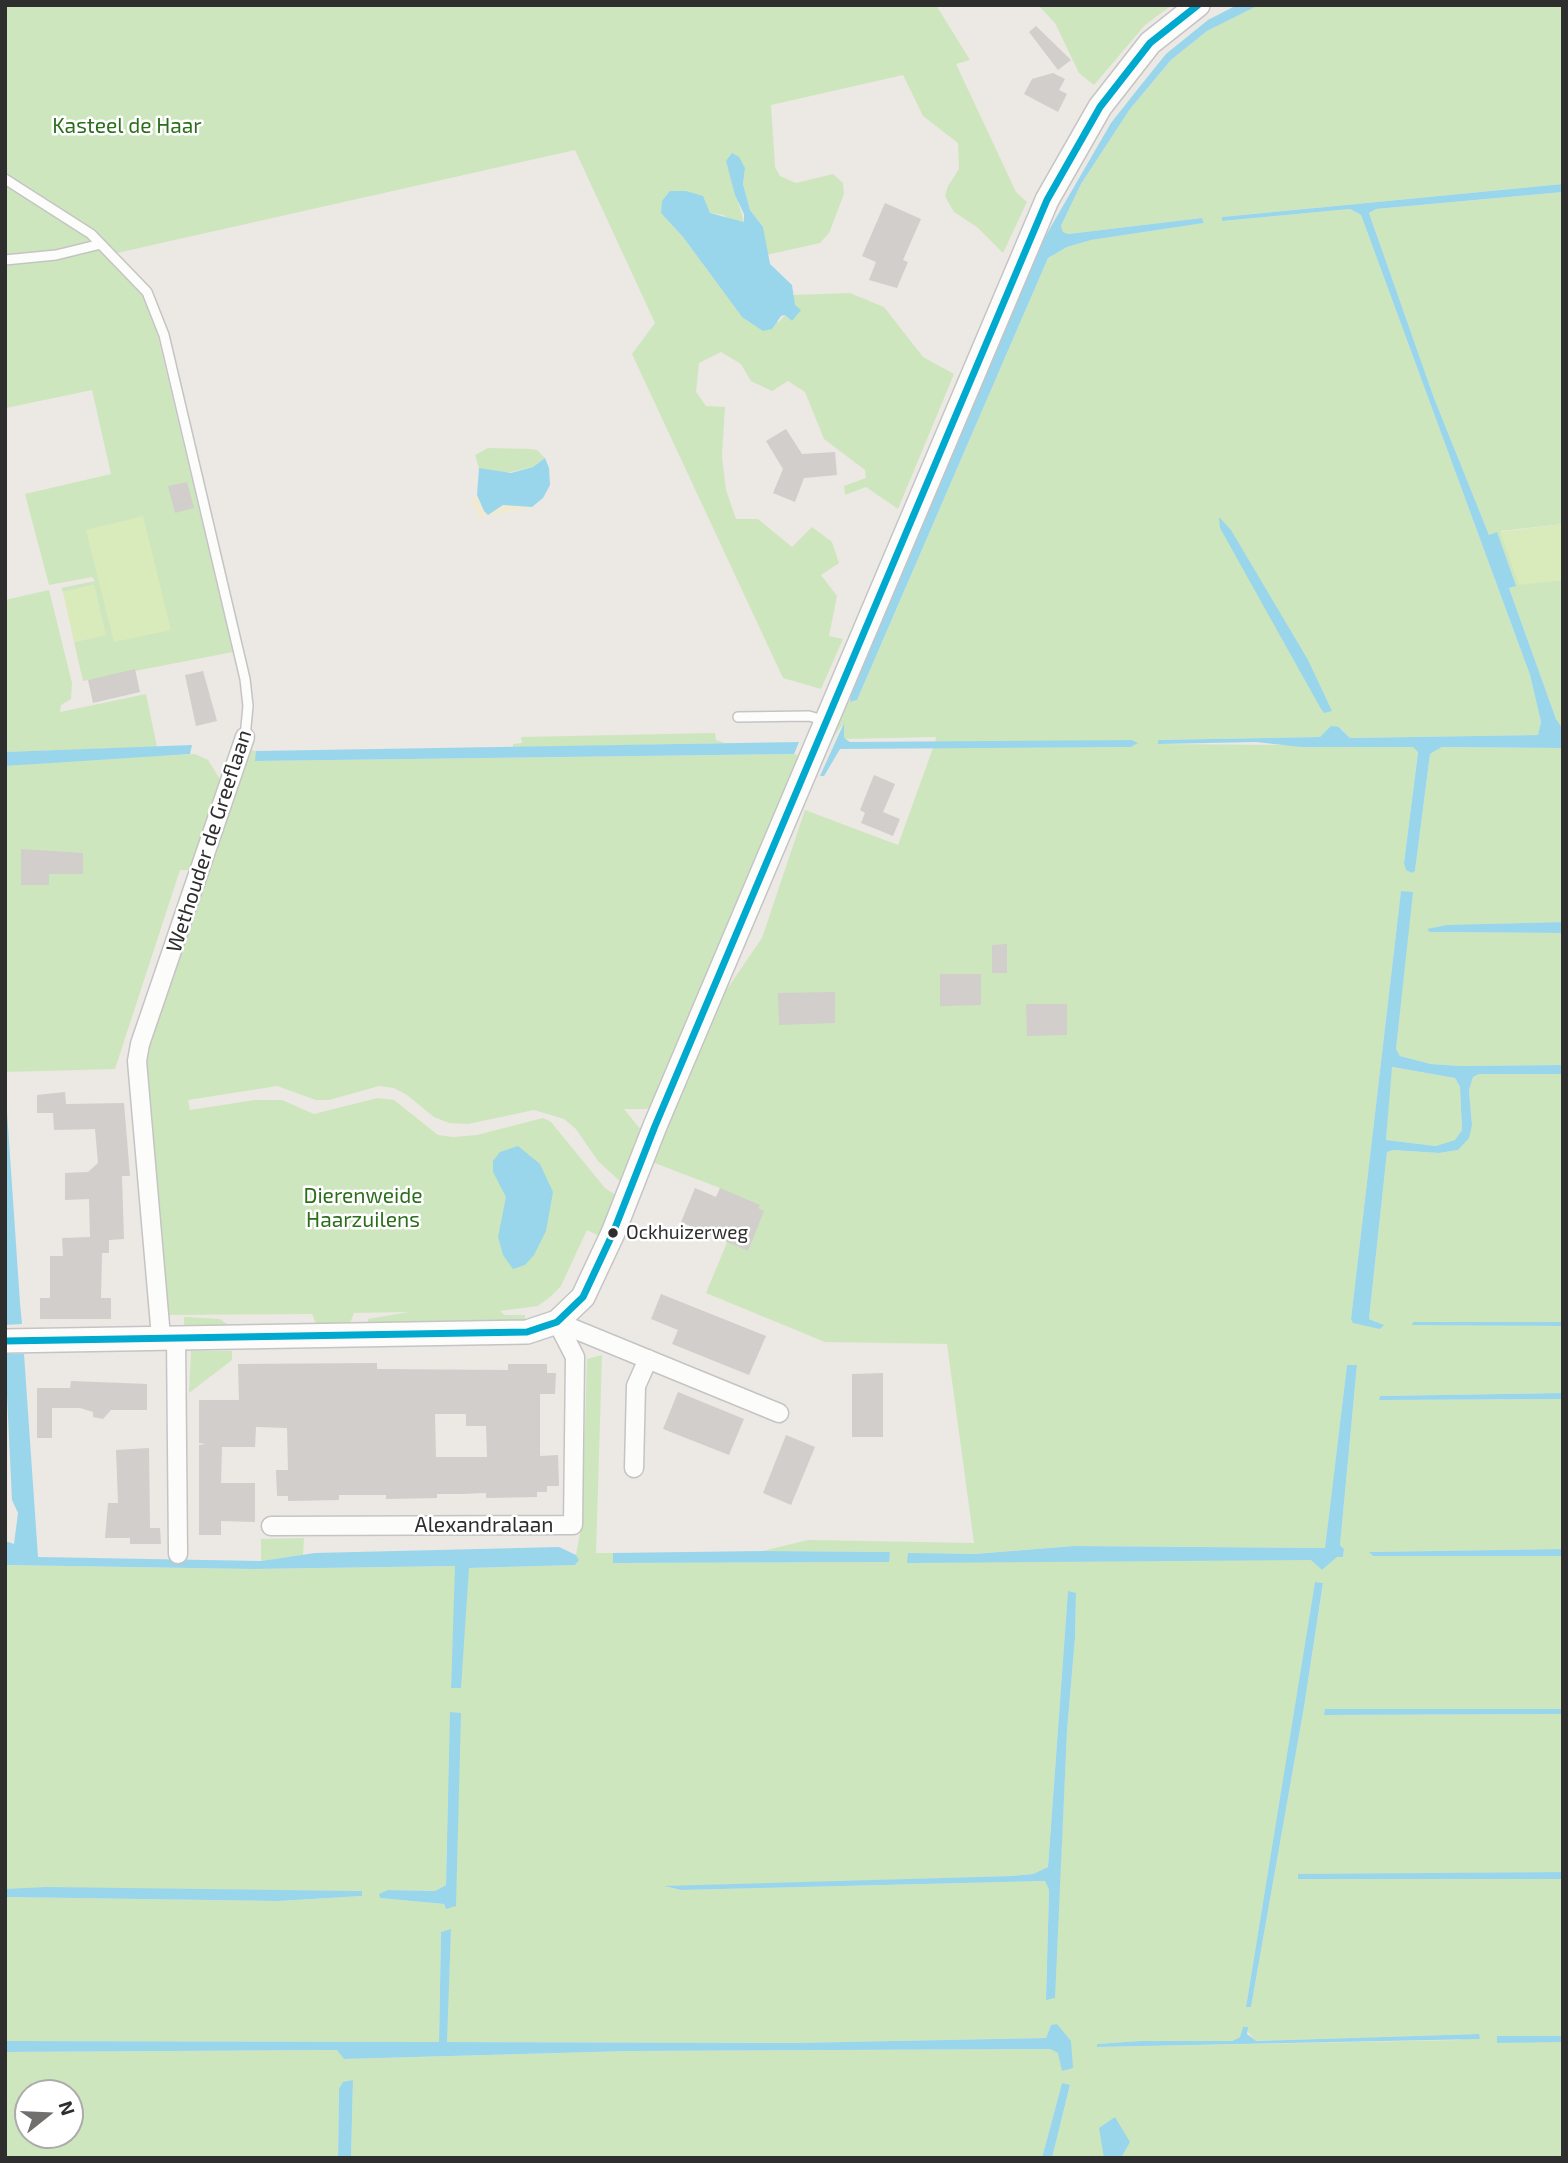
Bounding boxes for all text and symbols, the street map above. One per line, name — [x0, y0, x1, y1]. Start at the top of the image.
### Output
park label: Kasteel de Haar — [52, 113, 202, 139]
street label: Wethouder de Greeflaan — [161, 727, 257, 955]
park label: Dierenweide Haarzuilens — [303, 1183, 423, 1233]
place label: Ockhuizerweg — [626, 1222, 748, 1244]
marker: Ockhuizerweg — [606, 1226, 620, 1240]
street label: Alexandralaan — [415, 1512, 553, 1538]
north arrow — [14, 2079, 84, 2149]
text: N — [54, 2098, 81, 2118]

